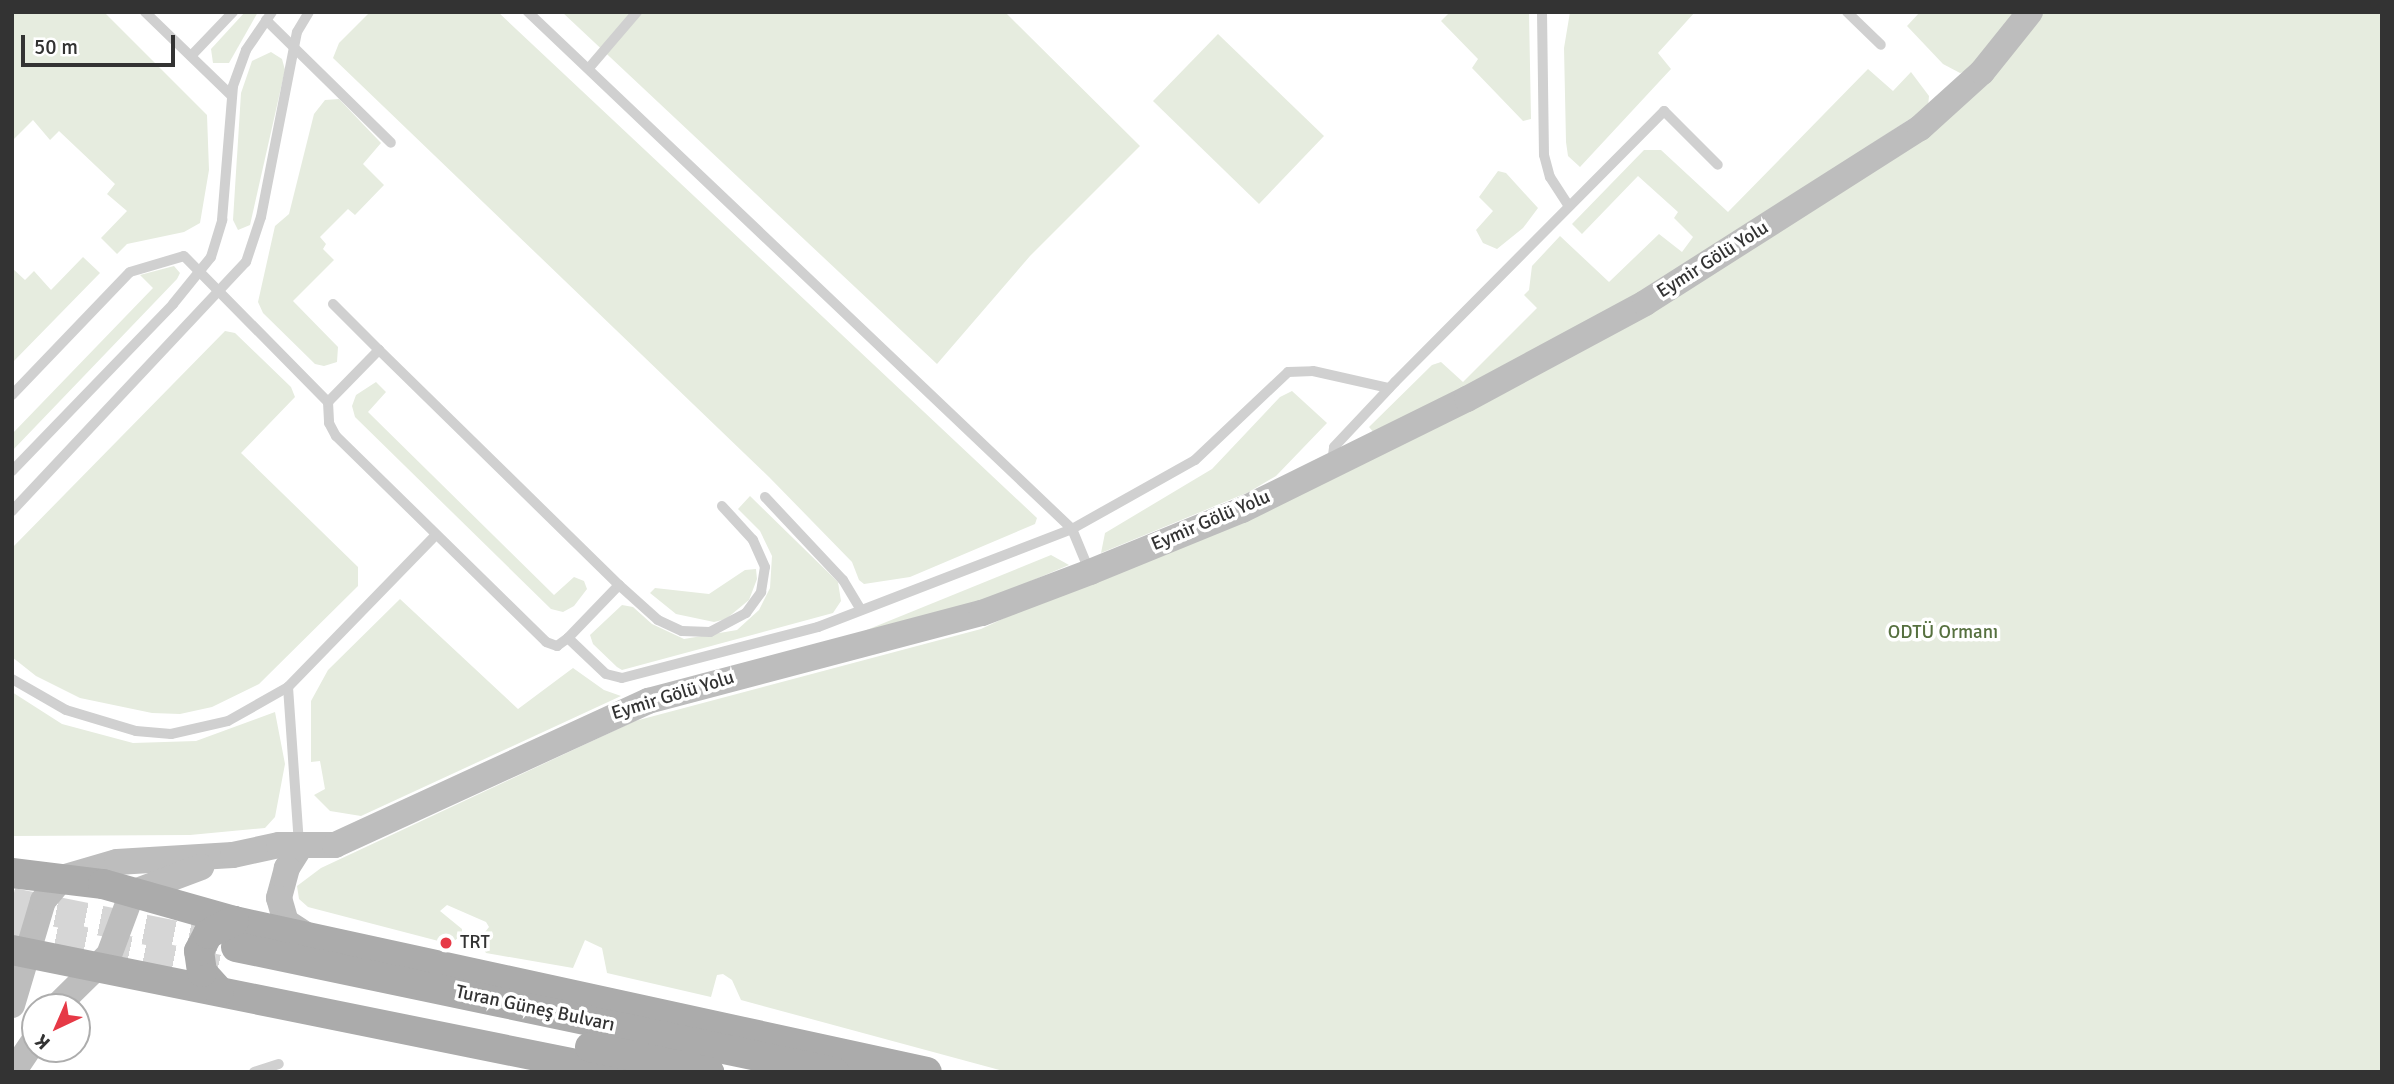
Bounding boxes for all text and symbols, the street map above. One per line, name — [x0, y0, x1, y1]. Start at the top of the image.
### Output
scale bar — [24, 21, 178, 65]
text: 50 m — [34, 34, 78, 60]
street label: Eymir Gölü Yolu — [1653, 217, 1773, 303]
street label: Eymir Gölü Yolu — [1148, 486, 1274, 556]
park label: ODTÜ Ormanı — [1888, 622, 1998, 644]
street label: Eymir Gölü Yolu — [609, 667, 737, 725]
place label: TRT — [460, 932, 490, 954]
marker: TRT — [438, 935, 454, 951]
street label: Turan Güneş Bulvarı — [453, 981, 617, 1037]
north arrow — [21, 993, 91, 1063]
text: K — [30, 1029, 55, 1054]

